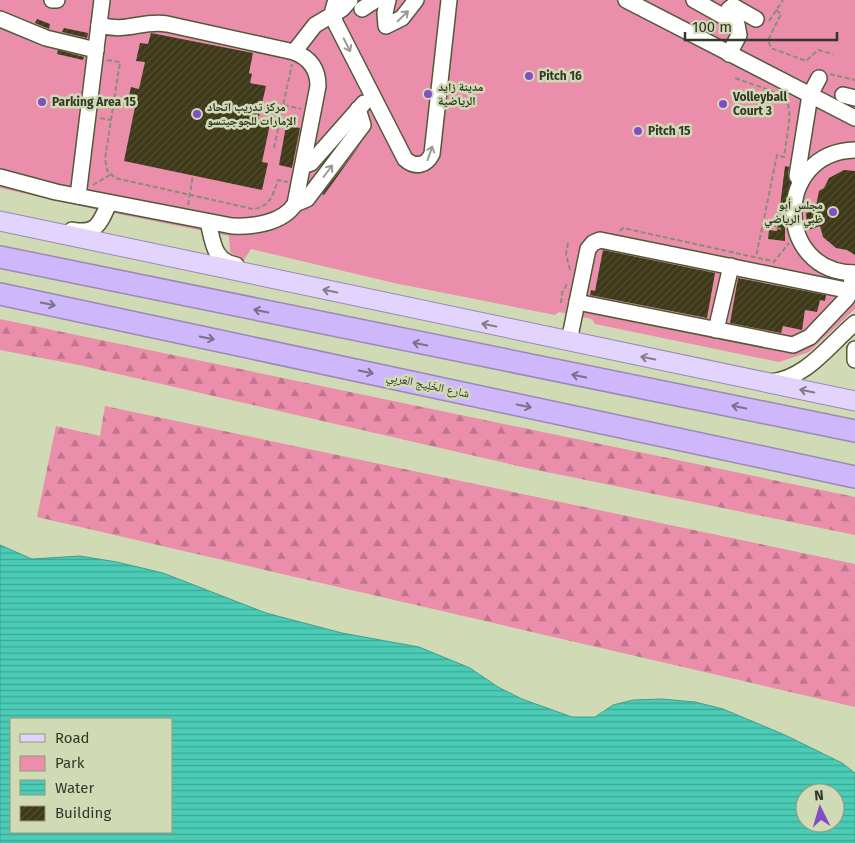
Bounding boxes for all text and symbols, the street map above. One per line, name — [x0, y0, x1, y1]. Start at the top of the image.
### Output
one-way arrow — [397, 10, 409, 22]
scale bar — [685, 10, 838, 42]
text: 100 m — [692, 18, 732, 36]
one-way arrow — [343, 37, 352, 52]
place label: Pitch 16 — [539, 69, 582, 83]
marker: Pitch 16 — [523, 70, 535, 82]
place label: مدينة زايد الرياضية — [438, 80, 484, 108]
marker: مدينة زايد الرياضية — [422, 88, 434, 100]
place label: Volleyball Court 3 — [732, 90, 787, 118]
place label: Parking Area 15 — [52, 95, 136, 109]
marker: Parking Area 15 — [36, 96, 48, 108]
marker: Volleyball Court 3 — [717, 98, 729, 110]
place label: مركز تدريب اتحاد الإمارات للجوجيتسو — [207, 100, 296, 128]
marker: مركز تدريب اتحاد الإمارات للجوجيتسو — [191, 108, 203, 120]
place label: Pitch 15 — [648, 124, 691, 138]
marker: Pitch 15 — [632, 125, 644, 137]
one-way arrow — [426, 145, 436, 161]
one-way arrow — [323, 165, 334, 178]
place label: مجلس أبو ظبي الرياضي — [764, 198, 823, 229]
marker: مجلس أبو ظبي الرياضي — [827, 206, 839, 218]
one-way arrow — [323, 286, 339, 295]
one-way arrow — [39, 300, 55, 309]
one-way arrow — [253, 306, 269, 315]
one-way arrow — [482, 320, 498, 329]
one-way arrow — [198, 334, 214, 343]
one-way arrow — [412, 339, 428, 348]
one-way arrow — [641, 353, 657, 362]
one-way arrow — [357, 367, 373, 377]
street label: شارع الخَلِيج العَربِي — [385, 369, 471, 404]
one-way arrow — [572, 370, 588, 380]
one-way arrow — [800, 386, 816, 395]
one-way arrow — [731, 401, 747, 411]
one-way arrow — [516, 402, 532, 411]
legend — [10, 718, 172, 833]
text: Road — [55, 729, 90, 747]
text: Park — [55, 754, 85, 772]
text: Water — [55, 779, 94, 797]
north arrow — [795, 783, 845, 833]
text: N — [814, 787, 824, 804]
text: Building — [55, 804, 111, 822]

